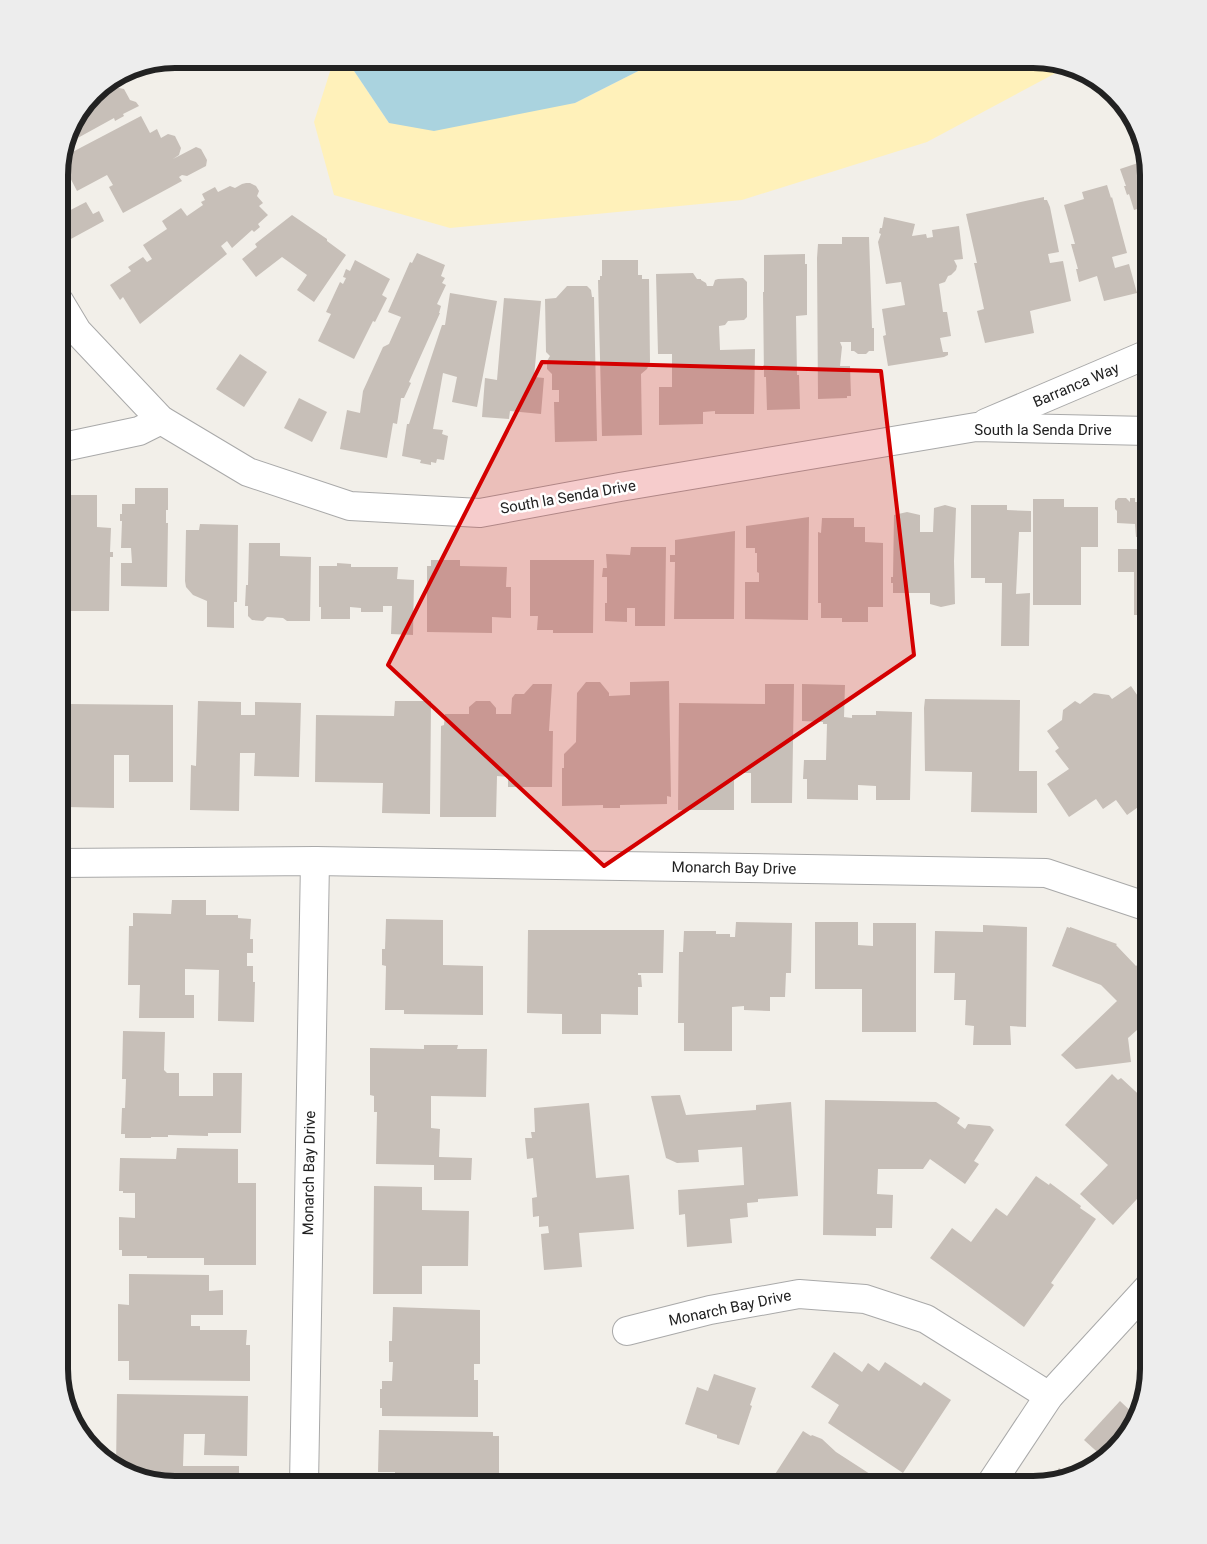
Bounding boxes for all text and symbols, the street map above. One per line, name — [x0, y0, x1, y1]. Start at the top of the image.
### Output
street label: Barranca Way — [1030, 359, 1122, 411]
street label: South la Senda Drive — [974, 421, 1112, 439]
street label: South la Senda Drive — [499, 476, 637, 518]
street label: Monarch Bay Drive — [671, 858, 797, 878]
street label: Monarch Bay Drive — [299, 1110, 319, 1236]
street label: Monarch Bay Drive — [667, 1286, 793, 1330]

